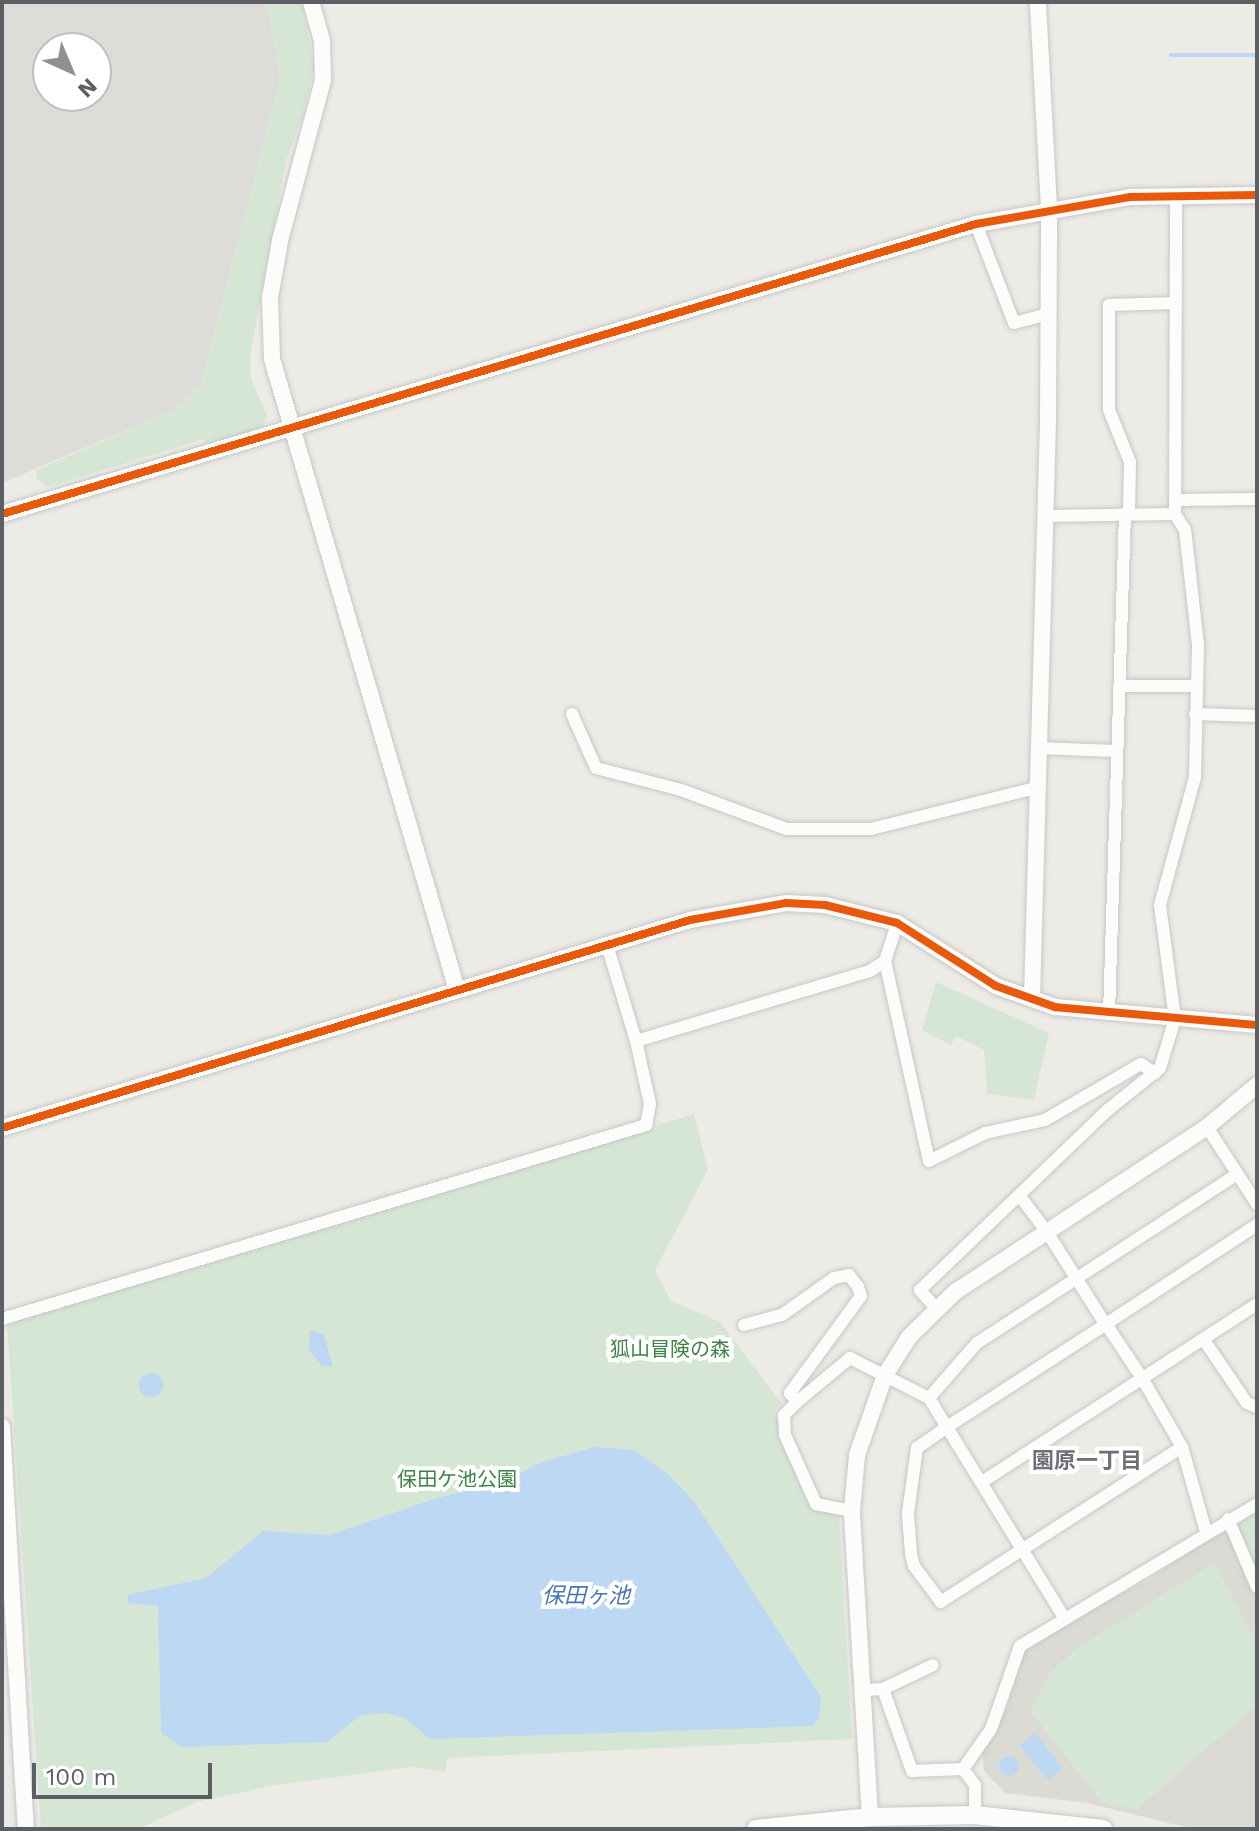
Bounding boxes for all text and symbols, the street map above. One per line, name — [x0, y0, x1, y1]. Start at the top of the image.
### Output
north arrow — [32, 32, 112, 112]
text: N — [73, 74, 102, 103]
park label: 狐山冒険の森 — [610, 1337, 730, 1361]
district label: 園原一丁目 — [1032, 1448, 1142, 1474]
park label: 保田ケ池公園 — [397, 1467, 517, 1491]
water label: 保田ヶ池 — [542, 1583, 630, 1609]
scale bar — [36, 1747, 216, 1797]
text: 100 m — [46, 1763, 116, 1791]

